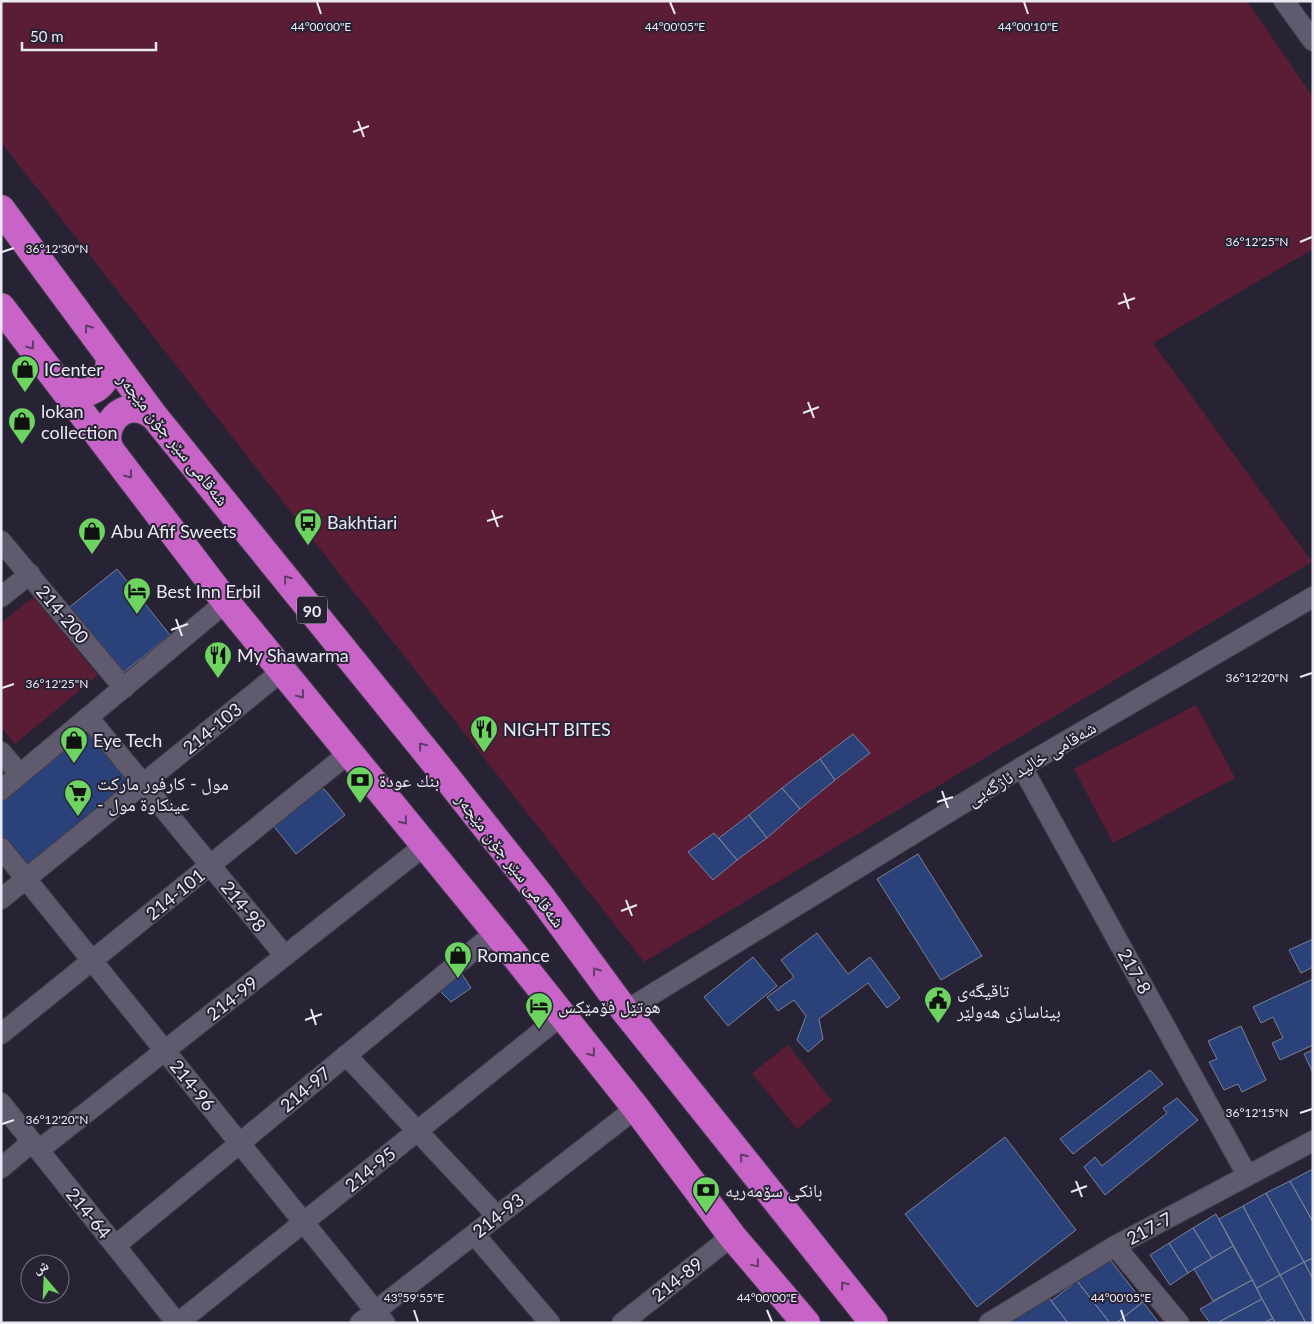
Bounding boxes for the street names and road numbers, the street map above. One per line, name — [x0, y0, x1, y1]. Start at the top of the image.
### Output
street label: شەقامی سێر جۆن مێجەر — [112, 367, 234, 510]
street label: 214-200 — [32, 580, 94, 648]
road number: 90 — [297, 596, 327, 624]
street label: 214-103 — [178, 698, 246, 758]
street label: شەقامی خالید ئاژگەیی — [962, 716, 1100, 811]
street label: شەقامی سێر جۆن مێجەر — [450, 788, 570, 932]
street label: 214-101 — [141, 864, 209, 924]
street label: 214-98 — [217, 876, 271, 936]
street label: 217-8 — [1114, 944, 1156, 998]
street label: 214-99 — [202, 971, 262, 1025]
street label: 214-96 — [166, 1055, 220, 1115]
street label: 214-97 — [275, 1062, 335, 1116]
street label: 214-95 — [340, 1142, 400, 1196]
street label: 214-64 — [62, 1183, 116, 1243]
street label: 214-93 — [468, 1188, 528, 1242]
street label: 217-7 — [1122, 1207, 1176, 1249]
street label: 214-89 — [647, 1252, 707, 1306]

